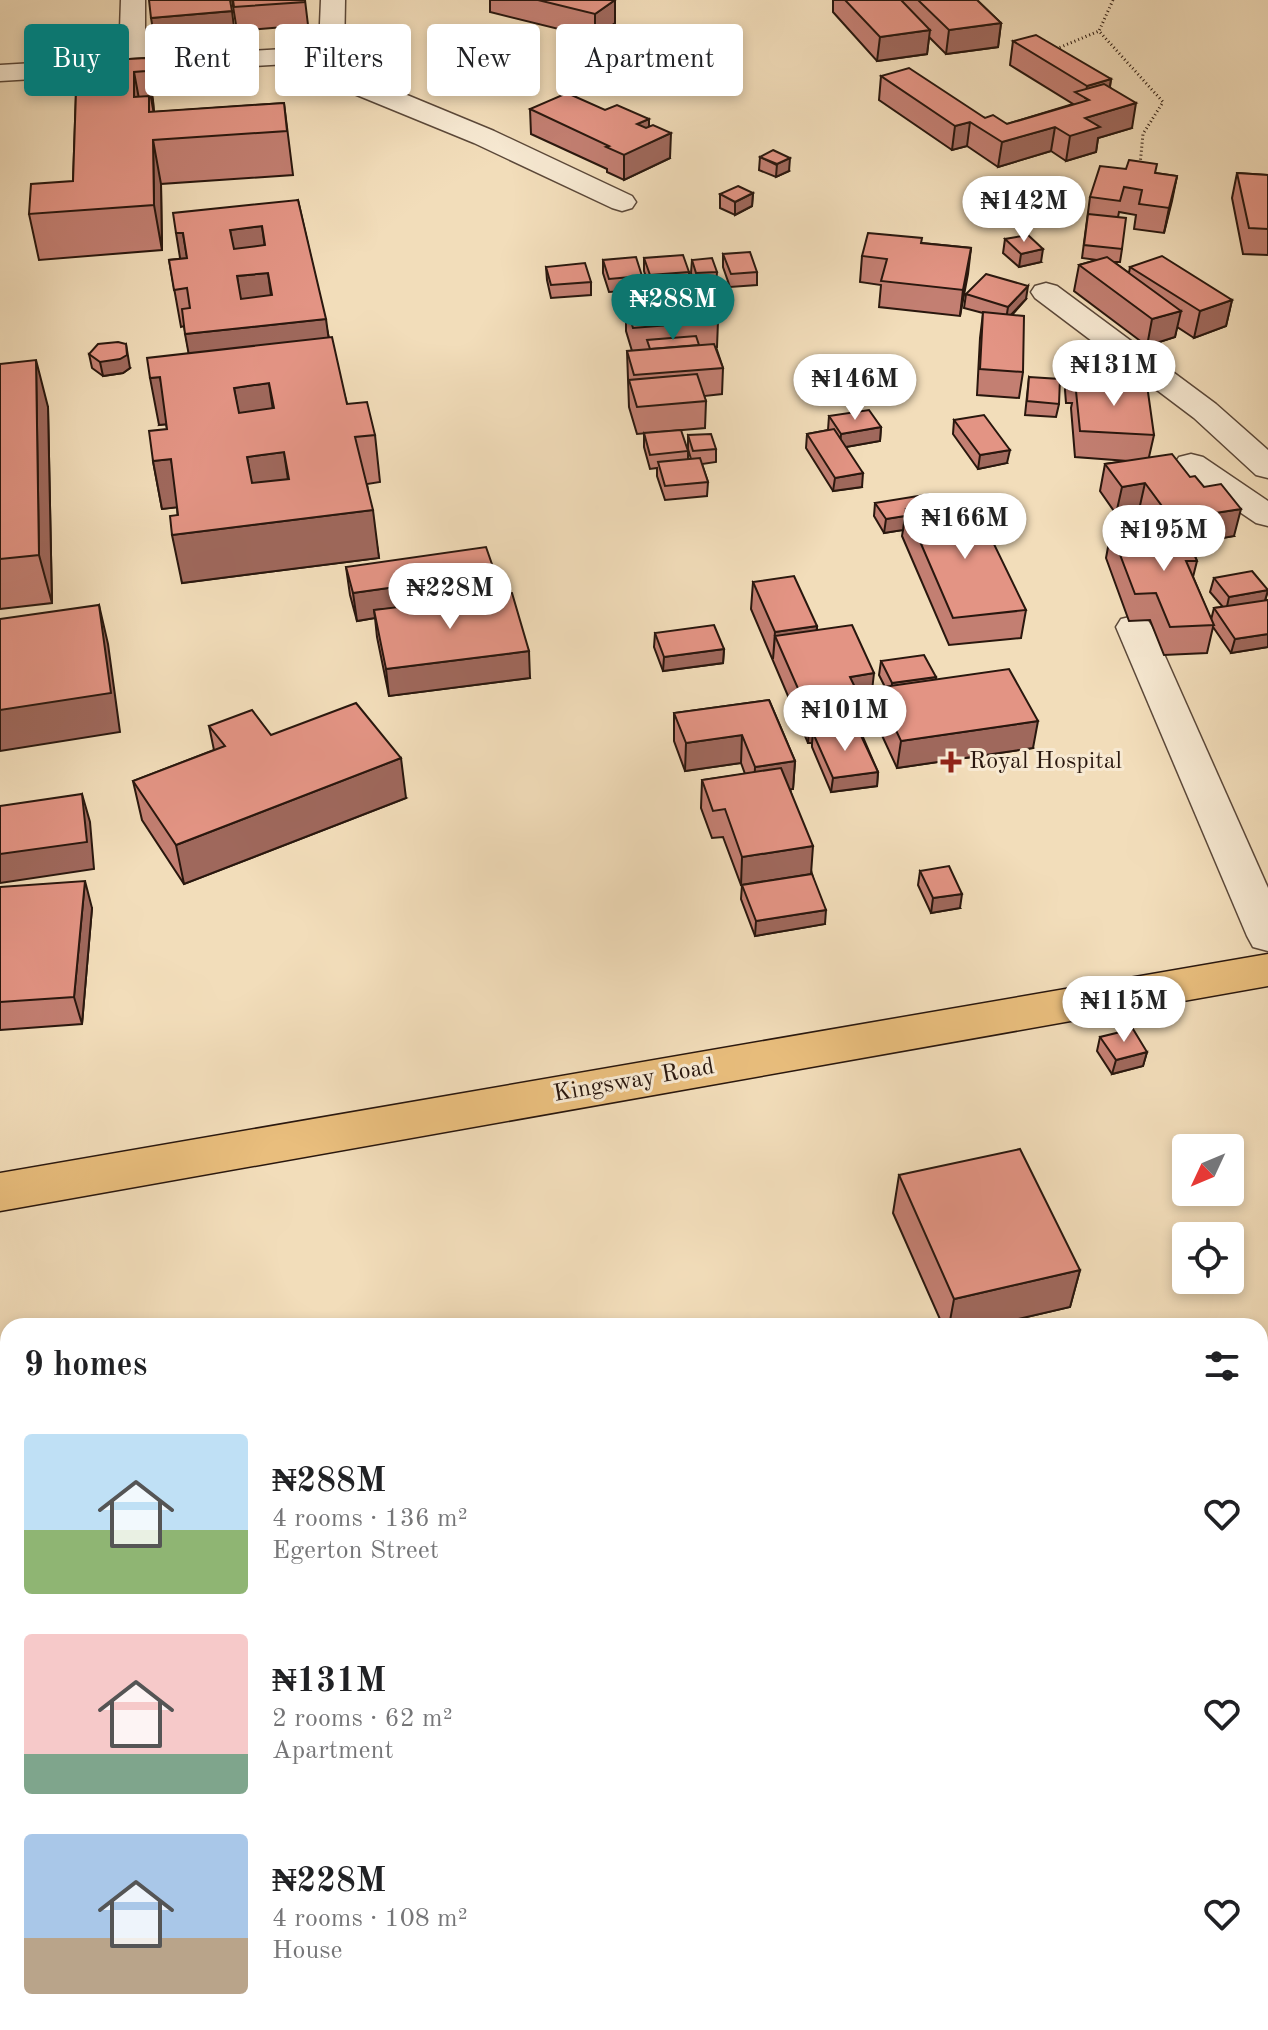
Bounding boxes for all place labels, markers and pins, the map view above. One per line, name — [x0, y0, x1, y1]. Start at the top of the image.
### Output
pin: ₦142M — [968, 176, 1080, 244]
pin: ₦288M — [617, 274, 729, 342]
pin: ₦131M — [1058, 340, 1170, 408]
pin: ₦146M — [799, 354, 911, 422]
pin: ₦166M — [909, 493, 1021, 561]
pin: ₦195M — [1108, 505, 1220, 573]
pin: ₦228M — [394, 563, 506, 631]
pin: ₦101M — [789, 685, 901, 753]
place label: Royal Hospital — [969, 750, 1122, 774]
marker: Royal Hospital — [940, 751, 962, 773]
pin: ₦115M — [1068, 976, 1180, 1044]

